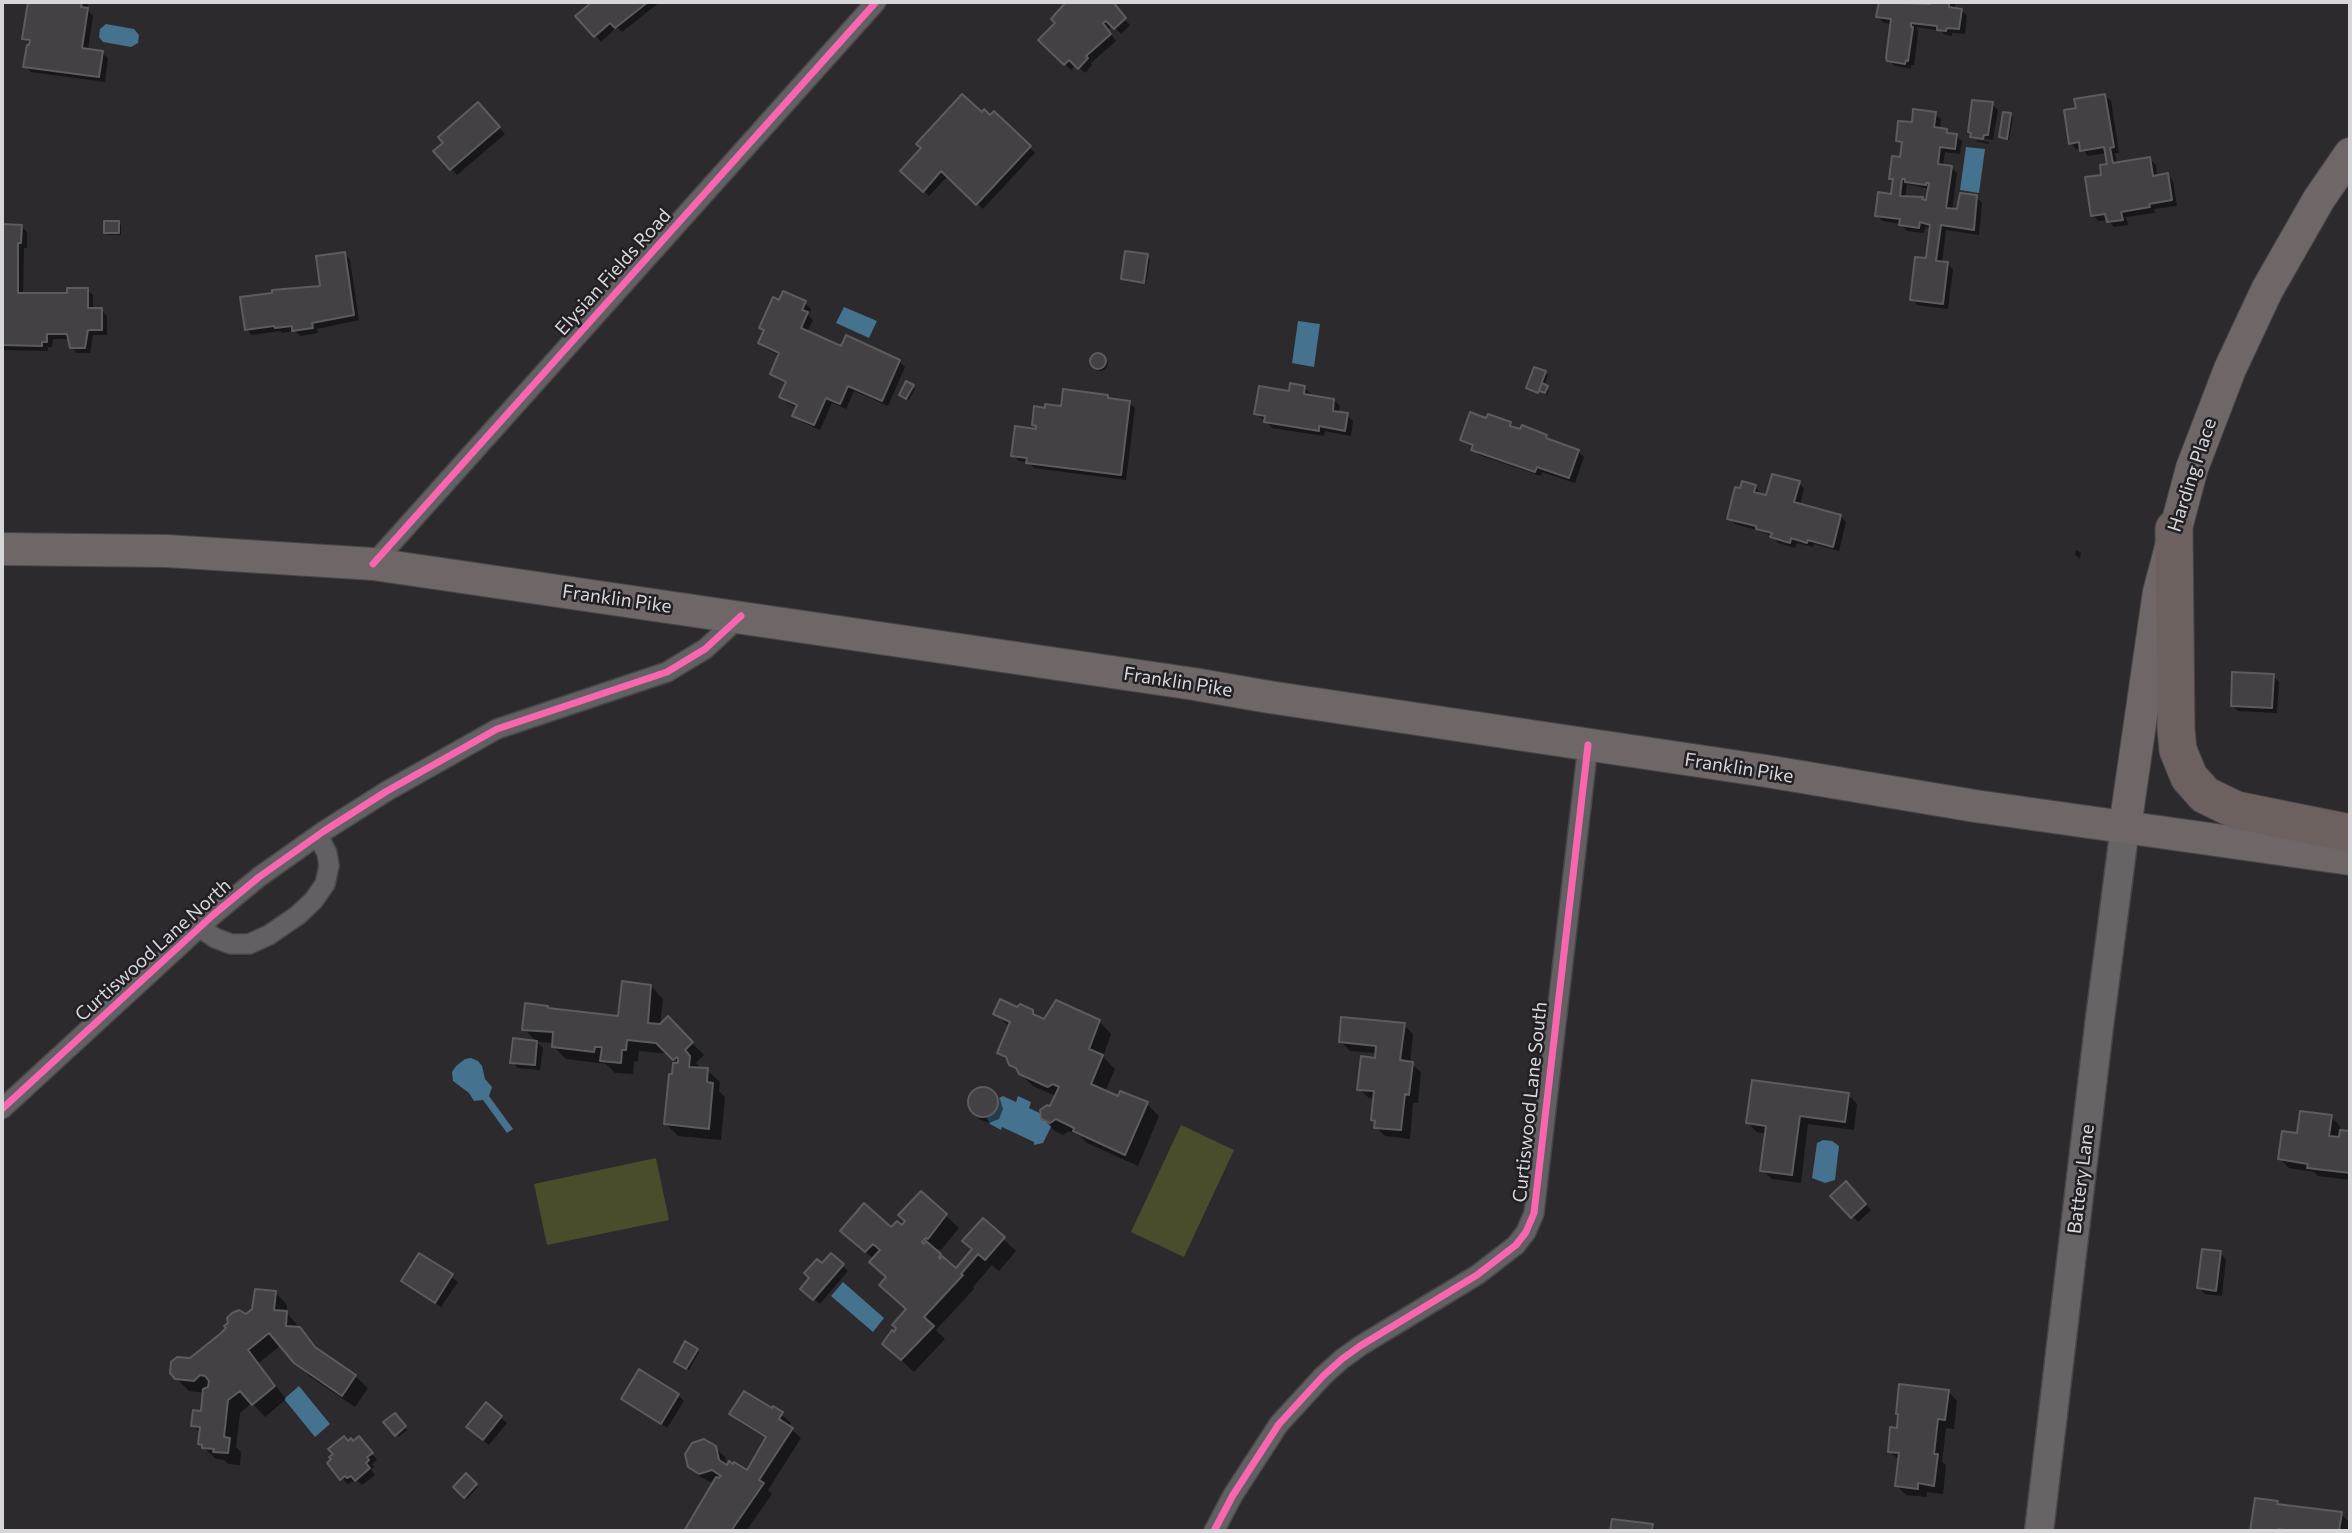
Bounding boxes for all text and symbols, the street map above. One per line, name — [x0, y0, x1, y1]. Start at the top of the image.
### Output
street label: Elysian Fields Road — [550, 204, 676, 340]
street label: Harding Place — [2163, 415, 2221, 535]
street label: Franklin Pike — [561, 580, 673, 618]
street label: Franklin Pike — [1122, 662, 1234, 702]
street label: Franklin Pike — [1683, 748, 1795, 788]
street label: Curtiswood Lane North — [70, 874, 236, 1026]
street label: Curtiswood Lane South — [1508, 1001, 1552, 1203]
street label: Battery Lane — [2063, 1123, 2099, 1235]

